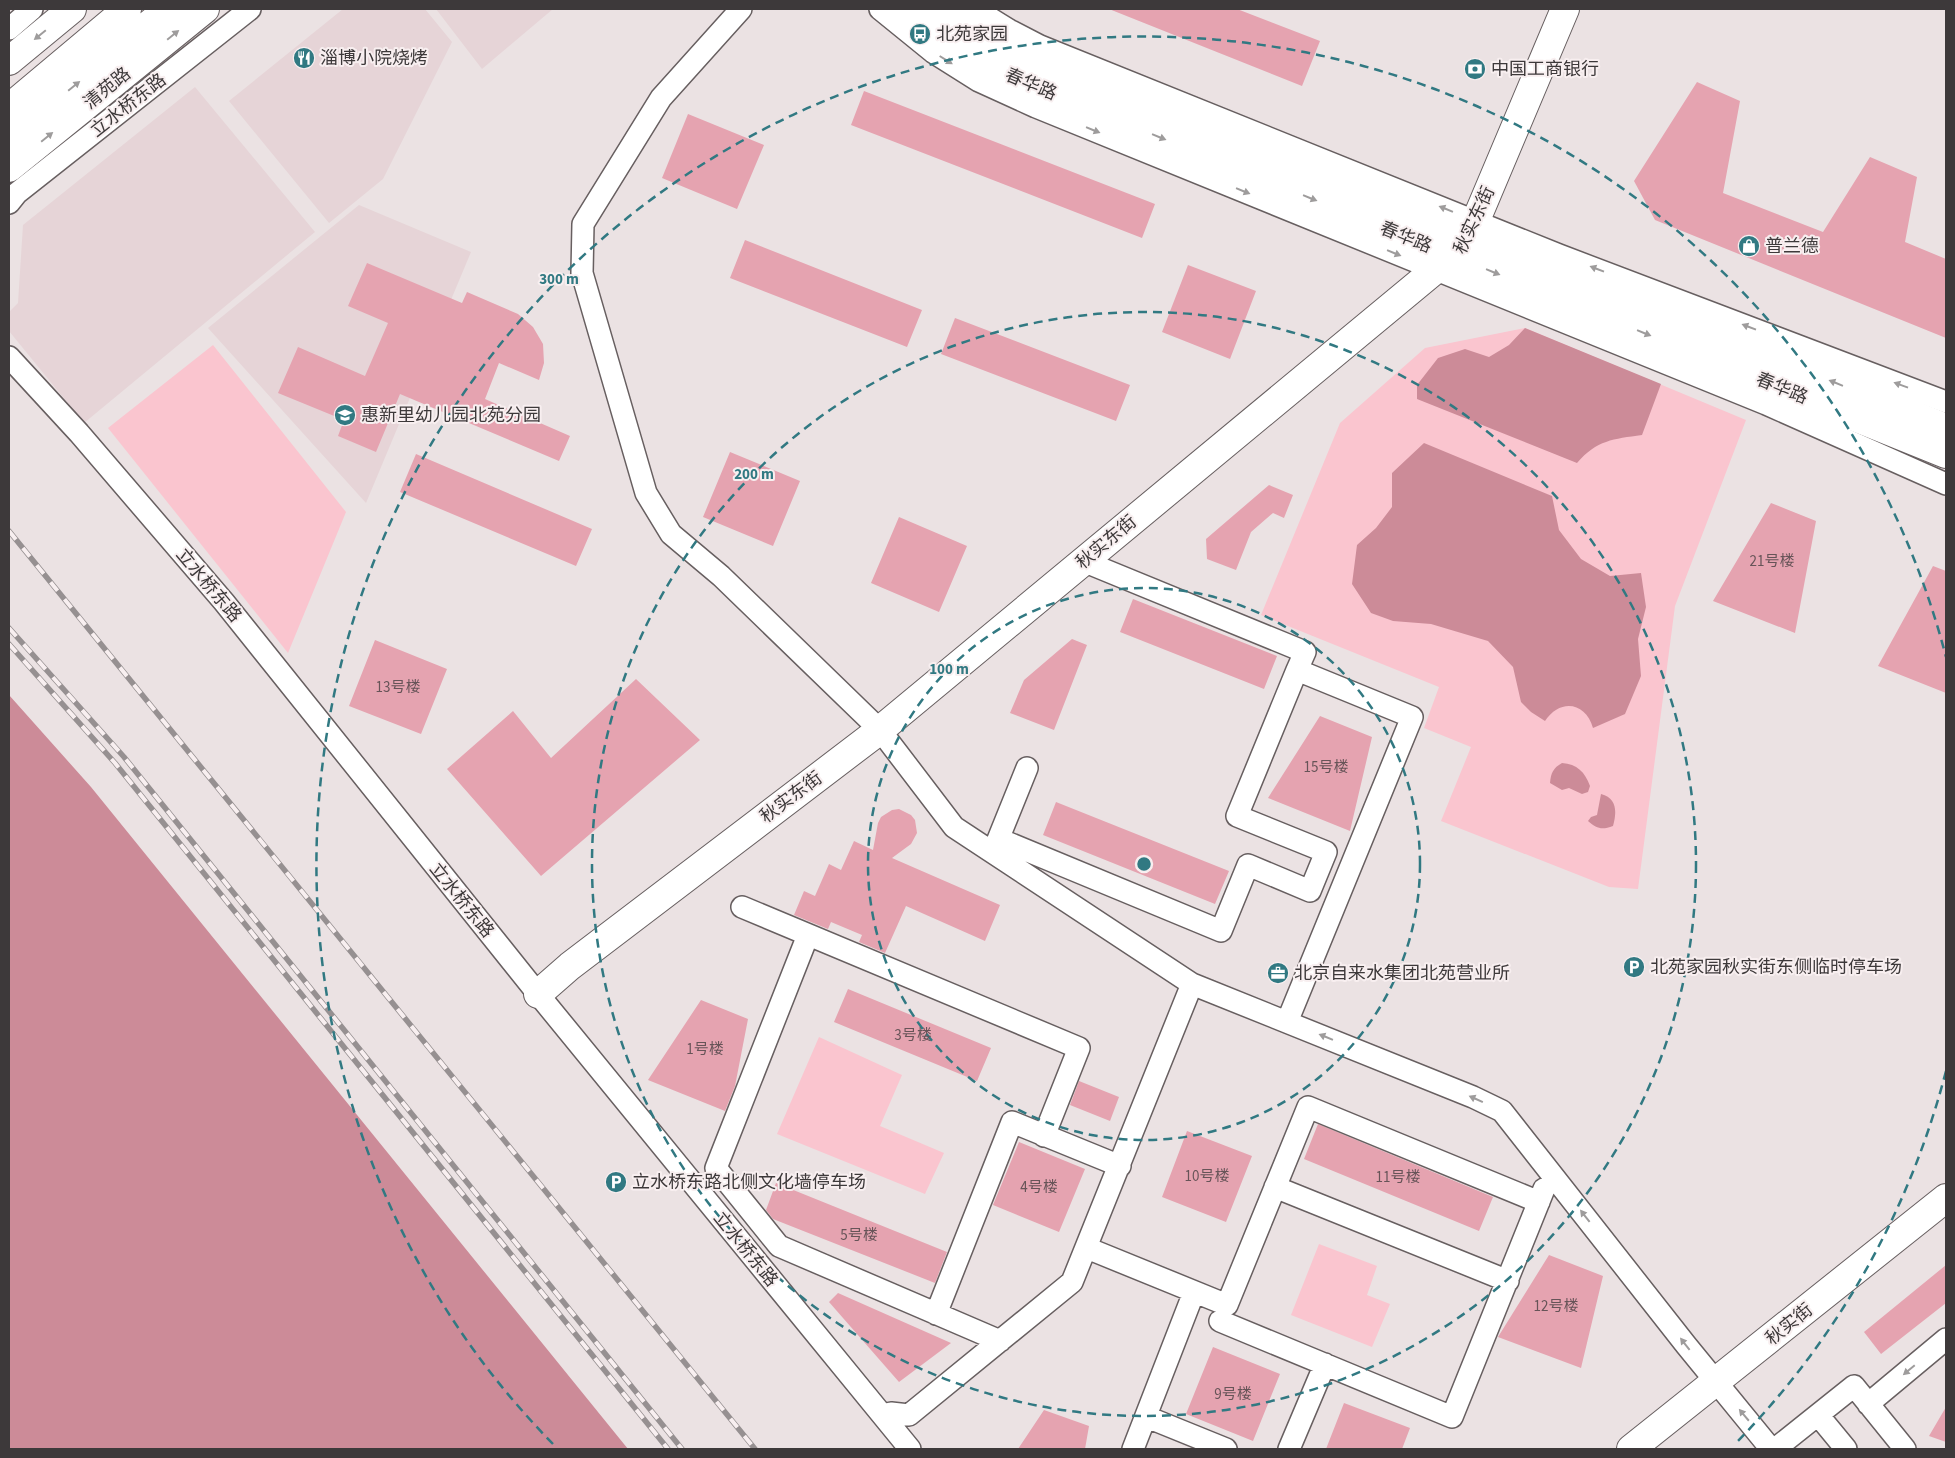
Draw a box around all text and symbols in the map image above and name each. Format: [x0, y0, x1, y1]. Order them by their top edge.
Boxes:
bus stop icon: 北苑家园 [908, 22, 932, 46]
place label: 北苑家园 [936, 22, 1008, 47]
one-way arrow [34, 29, 47, 40]
one-way arrow [166, 29, 179, 40]
restaurant icon: 淄博小院烧烤 [292, 46, 316, 70]
place label: 淄博小院烧烤 [320, 46, 428, 71]
one-way arrow [940, 56, 953, 65]
bank icon: 中国工商银行 [1463, 57, 1487, 81]
place label: 中国工商银行 [1491, 57, 1599, 82]
street label: 清苑路 [78, 62, 136, 115]
street label: 春华路 [1001, 62, 1061, 107]
street label: 立水桥东路 [85, 68, 171, 143]
one-way arrow [67, 80, 80, 91]
one-way arrow [1085, 127, 1100, 135]
one-way arrow [40, 132, 53, 143]
one-way arrow [1152, 133, 1167, 141]
street label: 秋实东街 [1448, 182, 1501, 258]
one-way arrow [1236, 188, 1250, 196]
one-way arrow [1303, 194, 1318, 202]
one-way arrow [1438, 205, 1453, 213]
street label: 春华路 [1376, 216, 1436, 259]
shop icon: 普兰德 [1737, 234, 1761, 258]
place label: 普兰德 [1765, 234, 1819, 259]
one-way arrow [1386, 250, 1401, 257]
one-way arrow [1589, 265, 1604, 273]
one-way arrow [1486, 268, 1501, 276]
text: 300 m [539, 269, 579, 290]
one-way arrow [1742, 323, 1756, 331]
one-way arrow [1637, 329, 1651, 337]
street label: 春华路 [1752, 367, 1812, 410]
one-way arrow [1828, 379, 1843, 387]
one-way arrow [1893, 381, 1908, 388]
school or university icon: 惠新里幼儿园北苑分园 [333, 403, 357, 427]
place label: 惠新里幼儿园北苑分园 [361, 403, 541, 428]
text: 200 m [734, 464, 774, 485]
street label: 秋实东街 [1071, 510, 1142, 575]
street label: 立水桥东路 [170, 543, 247, 628]
house number: 21号楼 [1750, 551, 1794, 572]
text: 100 m [929, 659, 969, 680]
house number: 13号楼 [376, 677, 420, 698]
house number: 15号楼 [1304, 757, 1348, 778]
street label: 秋实东街 [755, 766, 828, 829]
centre of rings [1135, 855, 1153, 873]
street label: 立水桥东路 [424, 857, 500, 943]
parking icon: 北苑家园秋实街东侧临时停车场 [1622, 955, 1646, 979]
place label: 北苑家园秋实街东侧临时停车场 [1650, 955, 1902, 980]
office icon: 北京自来水集团北苑营业所 [1266, 961, 1290, 985]
place label: 北京自来水集团北苑营业所 [1294, 961, 1510, 986]
house number: 3号楼 [894, 1025, 932, 1046]
one-way arrow [1318, 1033, 1333, 1041]
house number: 1号楼 [686, 1039, 724, 1060]
one-way arrow [1469, 1094, 1483, 1102]
house number: 10号楼 [1185, 1166, 1229, 1187]
house number: 11号楼 [1376, 1167, 1420, 1188]
parking icon: 立水桥东路北侧文化墙停车场 [604, 1170, 628, 1194]
place label: 立水桥东路北侧文化墙停车场 [632, 1170, 866, 1195]
house number: 4号楼 [1020, 1177, 1058, 1198]
street label: 立水桥东路 [708, 1206, 784, 1292]
one-way arrow [1580, 1209, 1590, 1223]
house number: 5号楼 [840, 1225, 878, 1246]
house number: 12号楼 [1534, 1296, 1578, 1317]
street label: 秋实街 [1760, 1298, 1818, 1351]
one-way arrow [1679, 1338, 1690, 1351]
one-way arrow [1902, 1365, 1915, 1376]
house number: 9号楼 [1214, 1384, 1252, 1405]
one-way arrow [1738, 1409, 1749, 1422]

